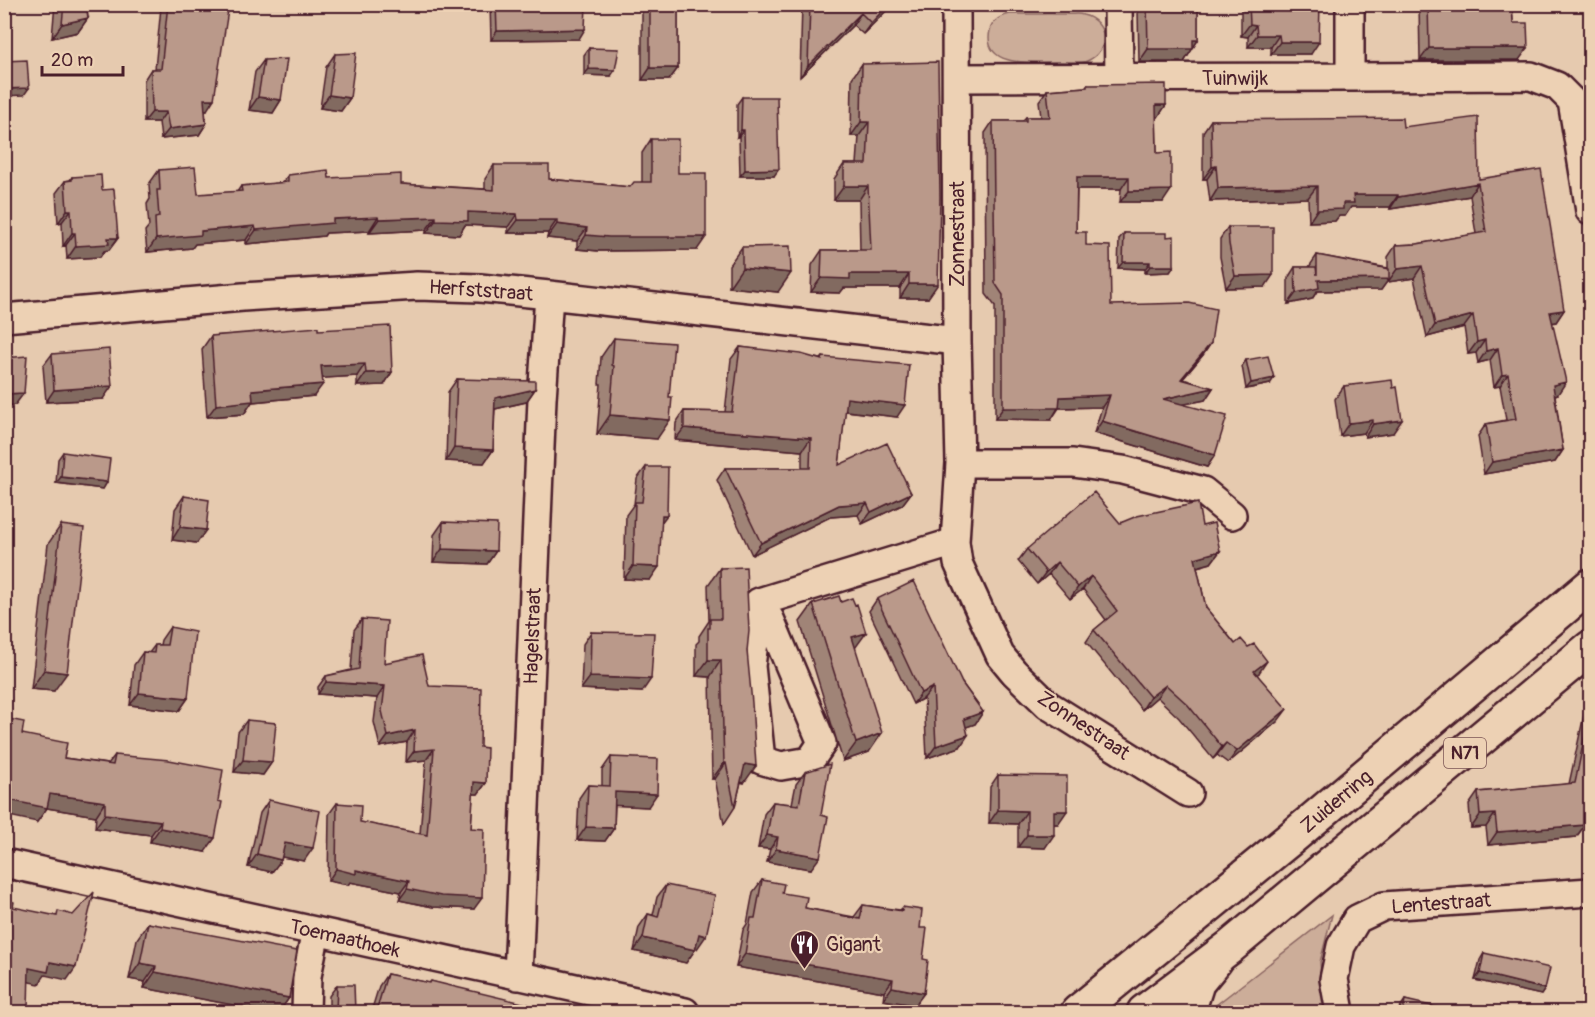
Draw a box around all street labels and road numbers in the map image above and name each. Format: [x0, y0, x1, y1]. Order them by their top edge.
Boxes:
street label: Tuinwijk [1202, 66, 1269, 91]
street label: Zonnestraat [945, 180, 970, 287]
street label: Herfststraat [428, 274, 535, 307]
street label: Hagelstraat [518, 586, 547, 685]
street label: Zonnestraat [1033, 685, 1135, 766]
road number: N71 [1444, 738, 1486, 768]
street label: Zuiderring [1295, 764, 1377, 839]
street label: Lentestraat [1390, 887, 1493, 919]
street label: Toemaathoek [287, 914, 403, 963]

